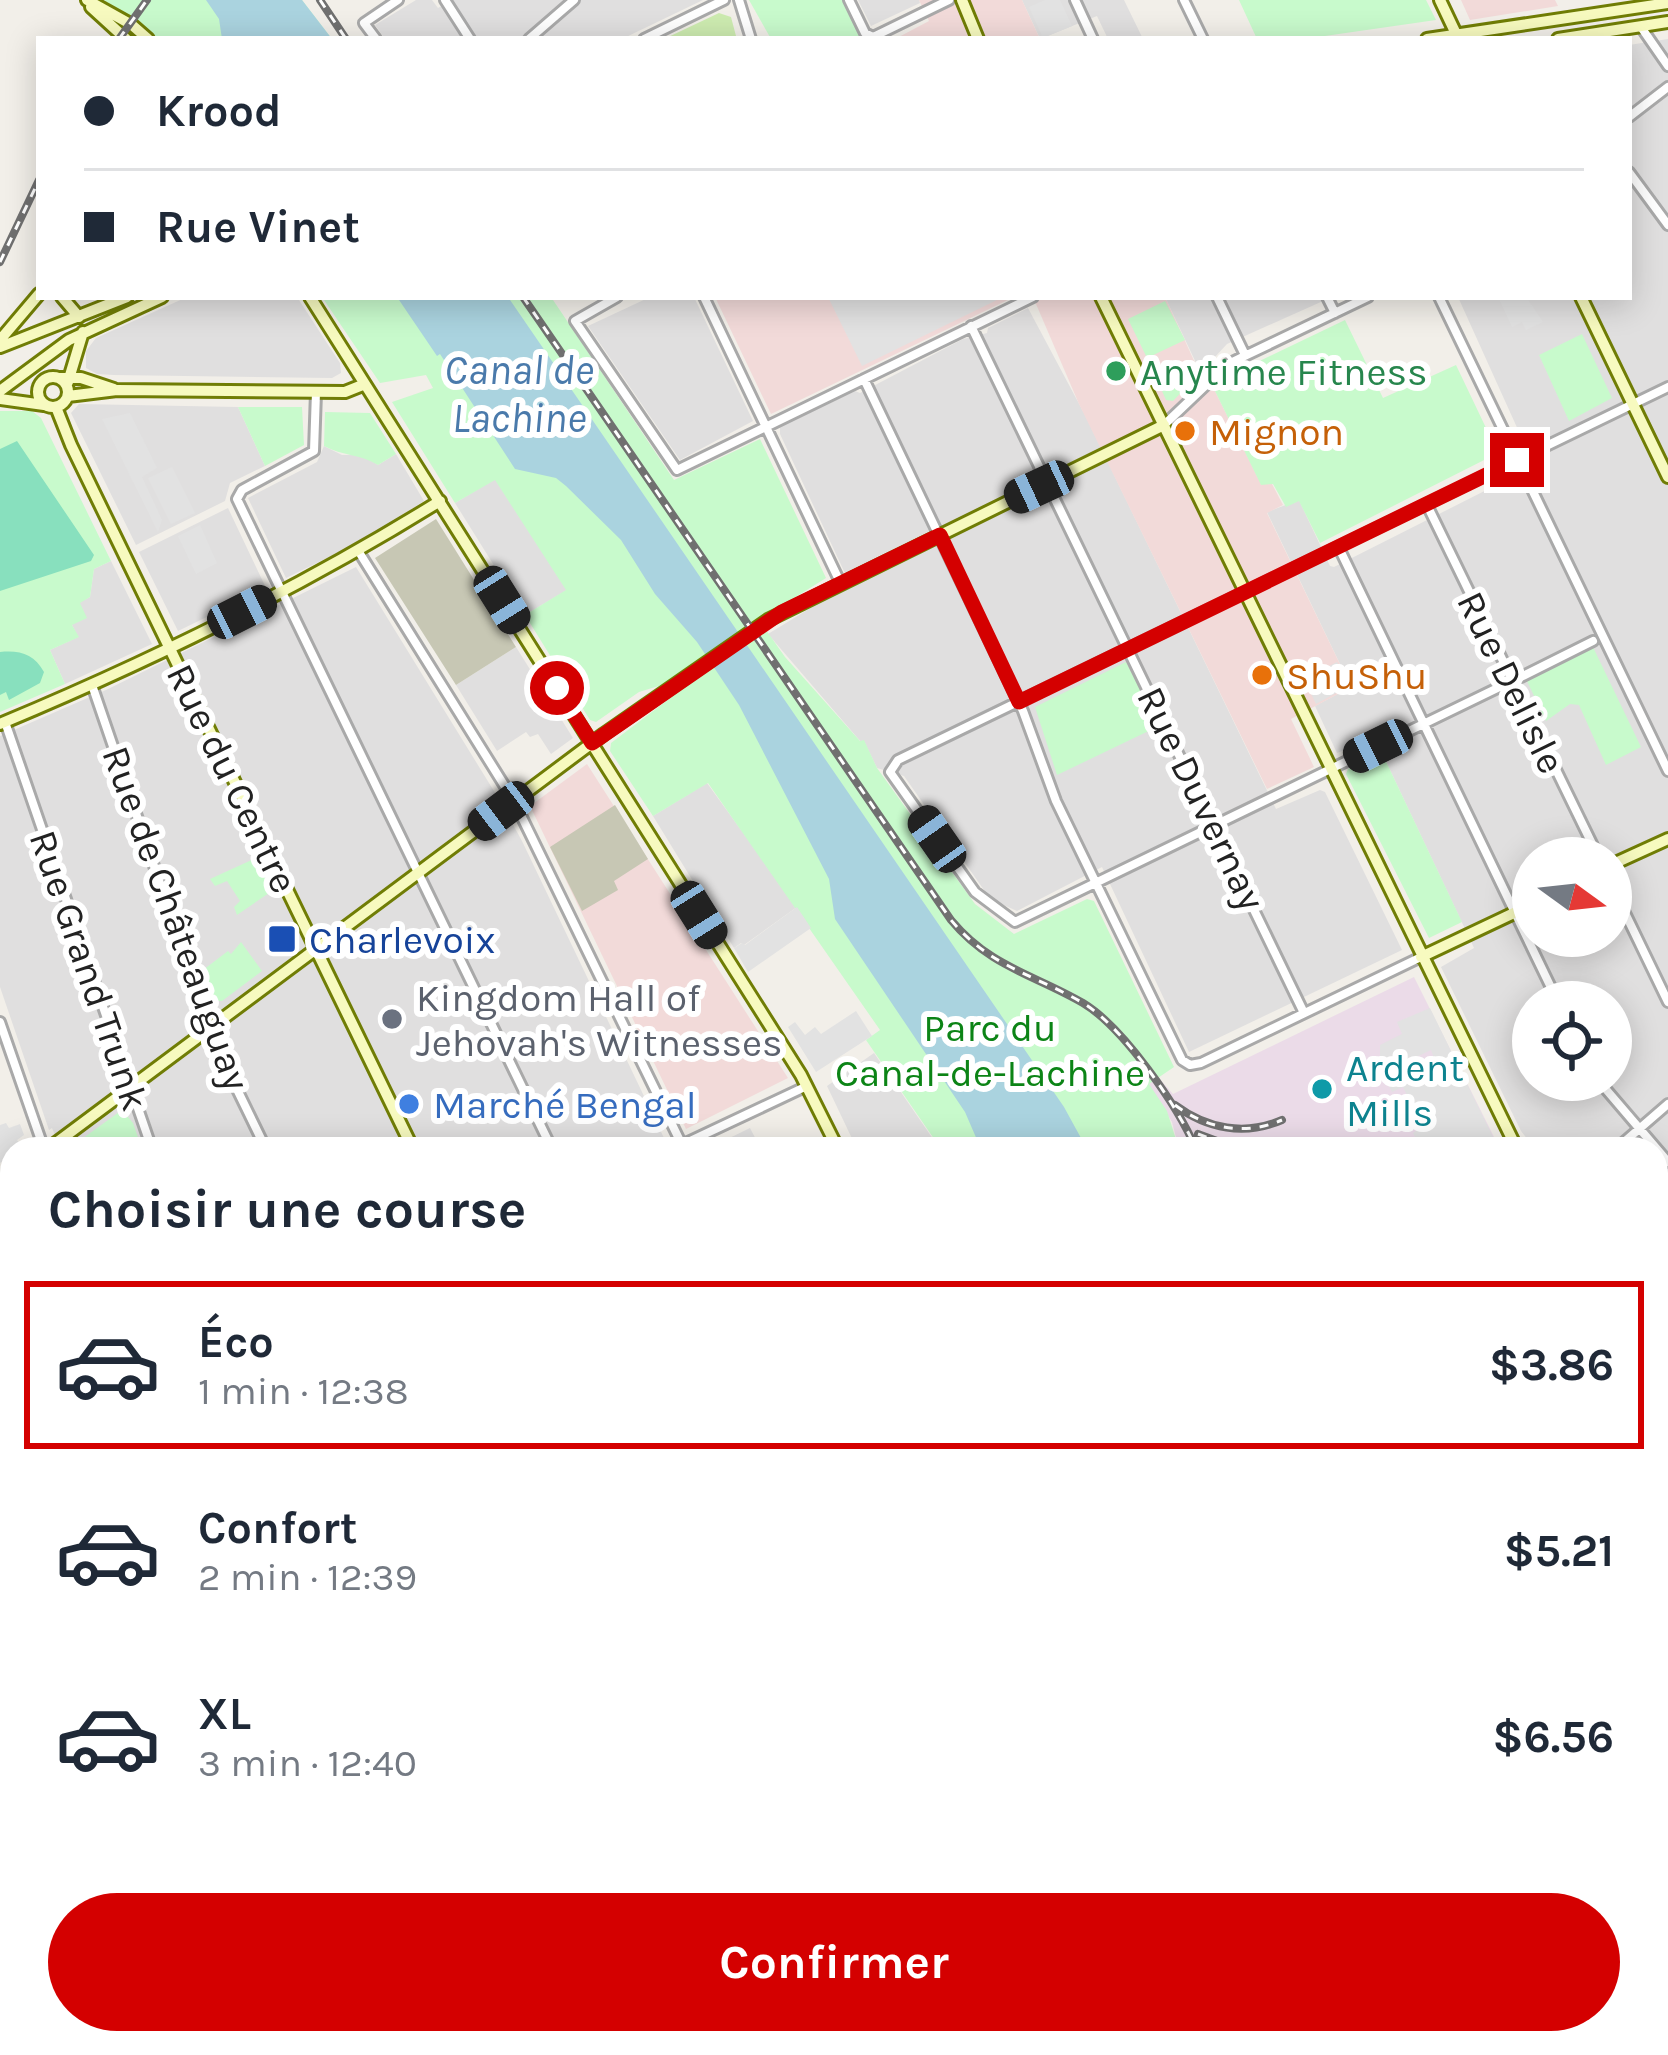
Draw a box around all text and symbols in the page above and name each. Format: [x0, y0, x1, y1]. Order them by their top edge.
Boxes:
text: Krood [156, 85, 282, 137]
text: Rue Vinet [156, 201, 360, 253]
water label: Canal de Lachine [444, 345, 594, 443]
place label: Anytime Fitness [1140, 349, 1427, 395]
marker: Anytime Fitness [1103, 358, 1129, 384]
place label: Mignon [1209, 409, 1344, 455]
marker: Mignon [1172, 418, 1198, 444]
route end [1490, 433, 1544, 487]
car [999, 455, 1079, 519]
car [468, 560, 536, 640]
car [202, 580, 282, 644]
street label: Rue Delisle [1447, 584, 1575, 781]
place label: ShuShu [1286, 653, 1427, 699]
street label: Rue du Centre [157, 656, 307, 900]
route start [530, 661, 584, 715]
marker: ShuShu [1249, 662, 1275, 688]
street label: Rue Duvernay [1127, 679, 1275, 918]
car [1338, 714, 1418, 778]
street label: Rue de Châteauguay [92, 740, 260, 1097]
car [461, 775, 541, 847]
car [902, 799, 972, 879]
street label: Rue Grand Trunk [20, 824, 159, 1116]
north arrow [1512, 837, 1632, 957]
map controls [1512, 837, 1632, 1101]
car [665, 875, 733, 955]
place label: Charlevoix [309, 917, 495, 963]
marker: Charlevoix [266, 923, 298, 955]
place label: Kingdom Hall of Jehovah's Witnesses [416, 975, 782, 1066]
button: locate [1512, 981, 1632, 1101]
park label: Parc du Canal-de-Lachine [835, 1005, 1145, 1096]
marker: Kingdom Hall of Jehovah's Witnesses [379, 1006, 405, 1032]
place label: Ardent Mills [1346, 1045, 1464, 1136]
marker: Ardent Mills [1309, 1076, 1335, 1102]
place label: Marché Bengal [433, 1082, 697, 1128]
marker: Marché Bengal [396, 1091, 422, 1117]
text: Choisir une course [48, 1177, 526, 1241]
icon: car [54, 1311, 162, 1419]
text: Éco [198, 1316, 274, 1368]
text: $3.86 [1489, 1339, 1614, 1391]
text: 1 min · 12:38 [198, 1368, 409, 1414]
icon: car [54, 1497, 162, 1605]
text: Confort [198, 1502, 357, 1554]
text: $5.21 [1504, 1525, 1614, 1577]
text: 2 min · 12:39 [198, 1554, 417, 1600]
icon: car [54, 1683, 162, 1791]
text: XL [198, 1688, 251, 1740]
text: $6.56 [1492, 1711, 1614, 1763]
text: 3 min · 12:40 [198, 1740, 417, 1786]
button: Confirmer [48, 1893, 1620, 2031]

